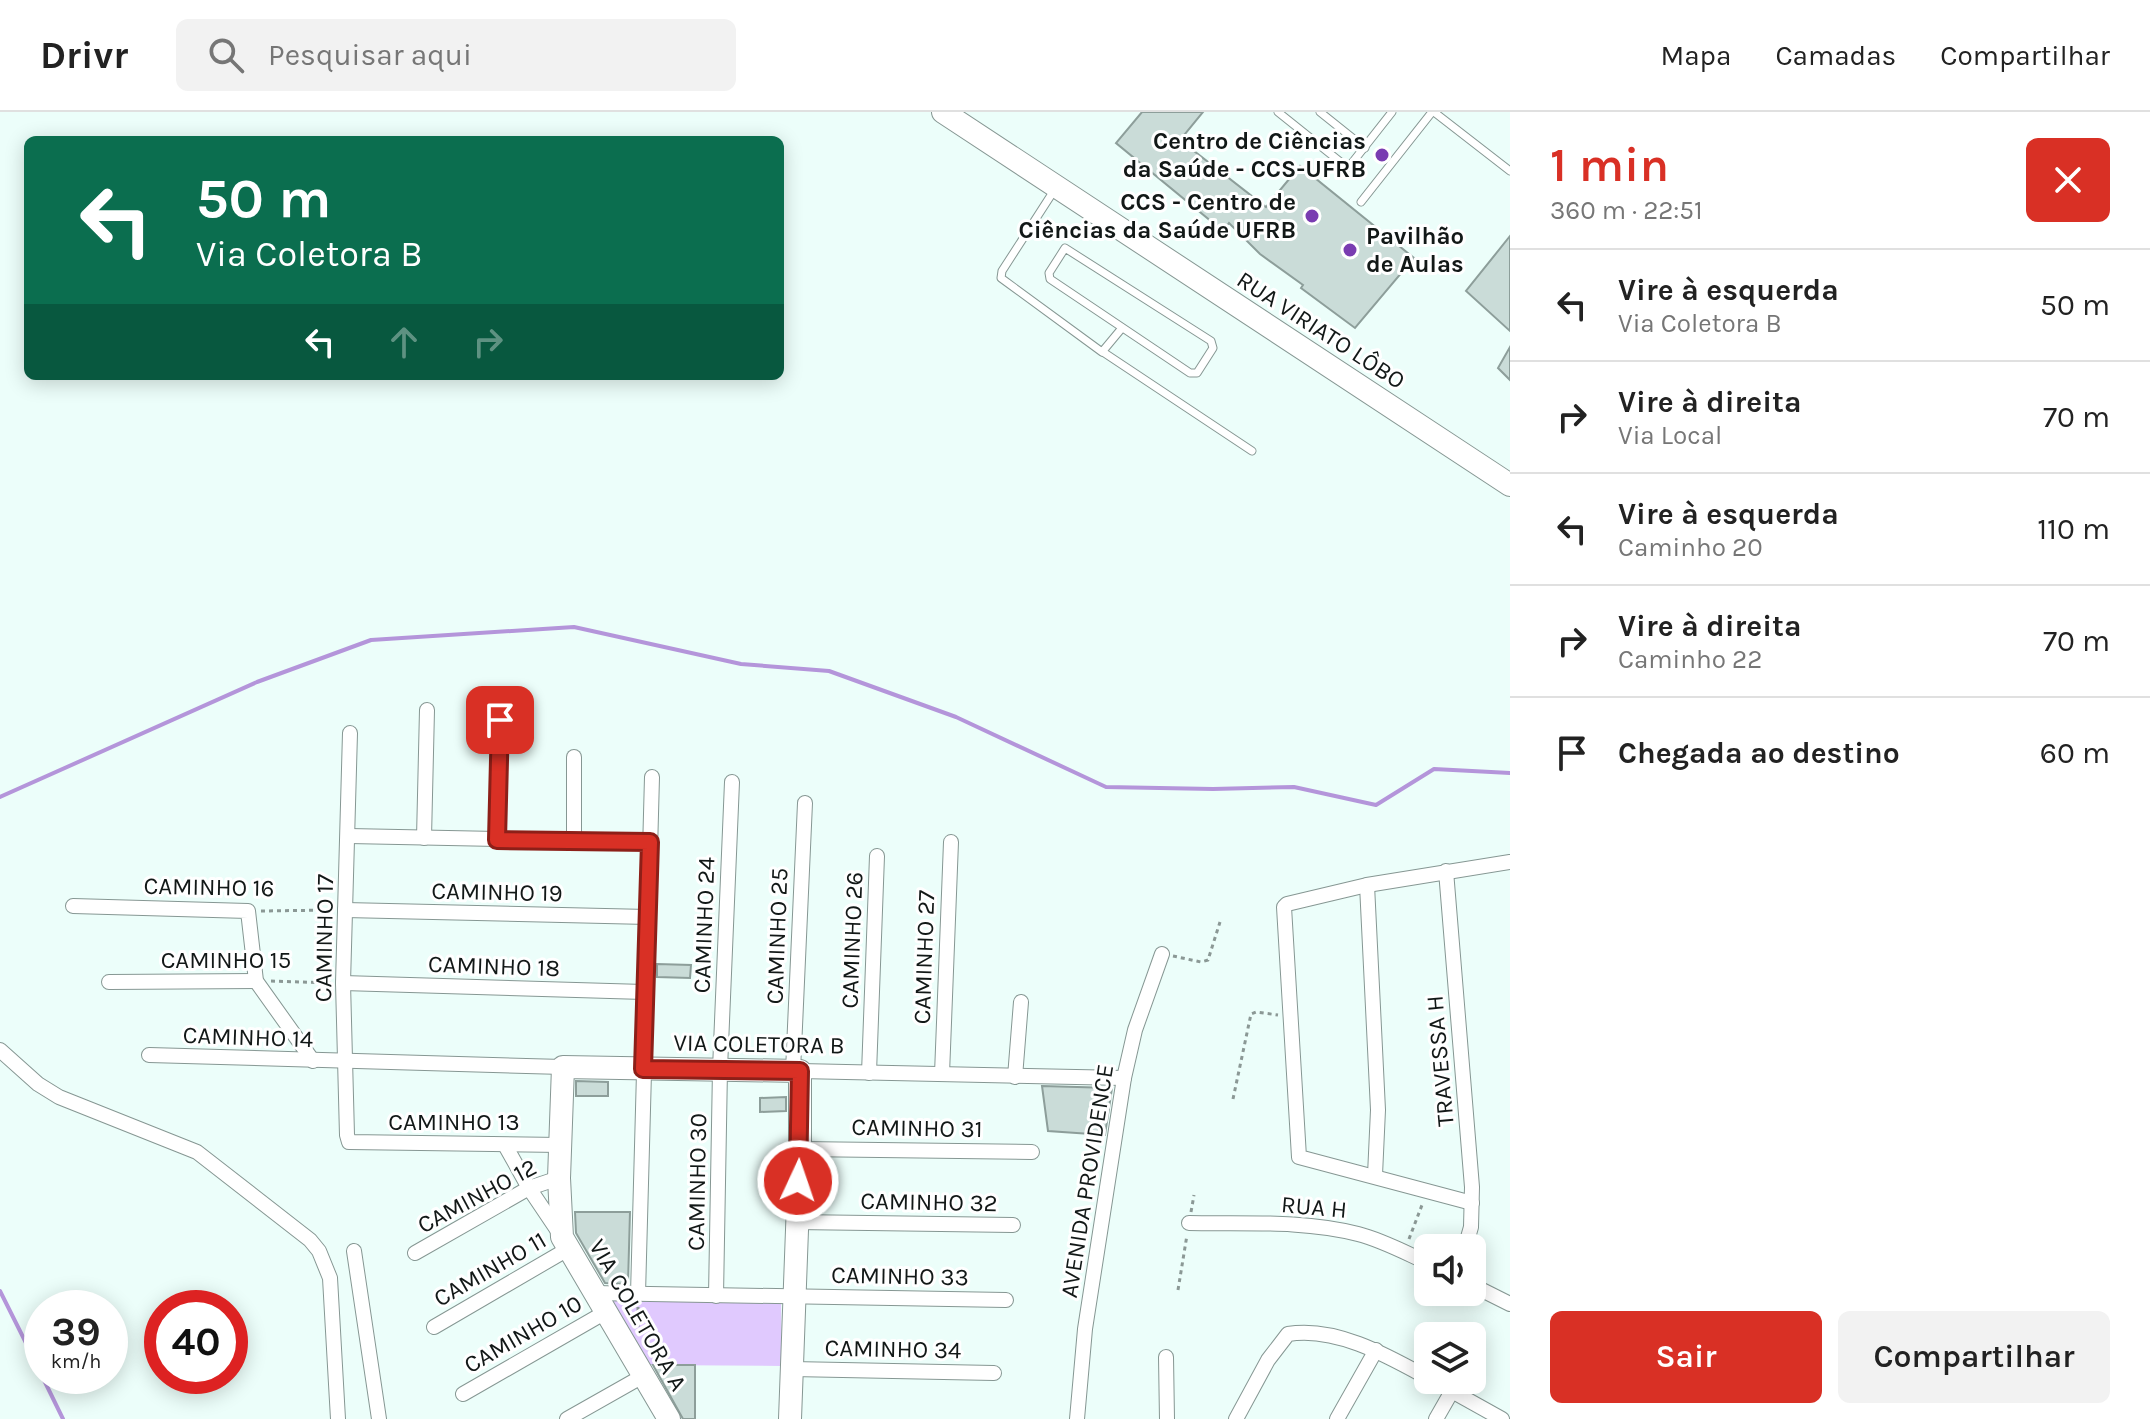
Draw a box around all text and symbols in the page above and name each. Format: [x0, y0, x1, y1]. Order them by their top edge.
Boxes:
search box [176, 19, 736, 91]
text: Drivr [40, 33, 128, 78]
icon: search [204, 33, 248, 77]
text: Pesquisar aqui [268, 37, 472, 73]
text: Mapa [1660, 39, 1731, 72]
text: Camadas [1775, 39, 1896, 72]
text: Compartilhar [1940, 39, 2110, 72]
place label: Centro de Ciências da Saúde - CCS-UFRB [1123, 127, 1366, 183]
text: 1 min [1550, 137, 1669, 193]
button: close [2026, 138, 2110, 222]
marker: Centro de Ciências da Saúde - CCS-UFRB [1373, 146, 1391, 164]
text: 50 m [196, 166, 331, 231]
icon: left [64, 168, 168, 272]
place label: CCS - Centro de Ciências da Saúde UFRB [1018, 188, 1296, 244]
text: 360 m · 22:51 [1550, 195, 1703, 226]
marker: CCS - Centro de Ciências da Saúde UFRB [1303, 207, 1321, 225]
place label: Pavilhão de Aulas [1366, 222, 1464, 278]
text: Via Coletora B [196, 233, 423, 275]
marker: Pavilhão de Aulas [1341, 241, 1359, 259]
street label: RUA VIRIATO LÔBO [1232, 264, 1411, 395]
text: Vire à esquerda [1618, 272, 1839, 308]
icon: left [1550, 283, 1594, 327]
text: 50 m [2040, 287, 2110, 323]
text: Via Coletora B [1618, 308, 1782, 339]
icon: left [298, 320, 342, 364]
icon: ahead [382, 320, 426, 364]
icon: right [466, 320, 510, 364]
text: Vire à direita [1618, 384, 1801, 420]
icon: right [1550, 395, 1594, 439]
text: 70 m [2043, 399, 2110, 435]
text: Via Local [1618, 420, 1722, 451]
text: Vire à esquerda [1618, 496, 1839, 532]
icon: left [1550, 507, 1594, 551]
text: 110 m [2037, 511, 2110, 547]
text: Caminho 20 [1618, 532, 1763, 563]
text: Vire à direita [1618, 608, 1801, 644]
icon: right [1550, 619, 1594, 663]
text: 70 m [2043, 623, 2110, 659]
text: Caminho 22 [1618, 644, 1762, 675]
pin [466, 686, 534, 754]
icon: arrive [478, 698, 522, 742]
icon: arrive [1550, 731, 1594, 775]
text: Chegada ao destino [1618, 735, 1900, 771]
text: 60 m [2040, 735, 2110, 771]
street label: CAMINHO 24 [688, 856, 720, 994]
street label: CAMINHO 25 [761, 867, 793, 1005]
street label: CAMINHO 26 [836, 871, 868, 1009]
street label: CAMINHO 16 [143, 872, 275, 902]
street label: CAMINHO 17 [309, 874, 339, 1002]
street label: CAMINHO 19 [431, 877, 563, 907]
street label: CAMINHO 27 [908, 889, 940, 1025]
street label: CAMINHO 15 [161, 946, 291, 974]
street label: CAMINHO 18 [428, 950, 560, 982]
street label: TRAVESSA H [1420, 994, 1460, 1128]
street label: CAMINHO 14 [182, 1021, 314, 1053]
street label: VIA COLETORA B [673, 1029, 845, 1059]
street label: AVENIDA PROVIDENCE [1055, 1062, 1119, 1300]
street label: CAMINHO 13 [388, 1108, 520, 1136]
street label: CAMINHO 30 [682, 1113, 712, 1251]
street label: CAMINHO 31 [851, 1113, 983, 1143]
position arrow [756, 1139, 840, 1223]
street label: CAMINHO 12 [413, 1153, 541, 1239]
street label: CAMINHO 32 [860, 1187, 998, 1217]
street label: RUA H [1280, 1190, 1348, 1224]
street label: CAMINHO 11 [429, 1226, 551, 1312]
street label: VIA COLETORA A [583, 1234, 693, 1396]
map controls [1414, 1234, 1486, 1394]
button: sound [1414, 1234, 1486, 1306]
street label: CAMINHO 33 [831, 1261, 969, 1291]
street label: CAMINHO 10 [459, 1289, 587, 1379]
speed limit sign: 40 [144, 1290, 248, 1394]
text: 39 [51, 1308, 101, 1355]
button: Sair [1550, 1311, 1822, 1403]
button: Compartilhar [1838, 1311, 2110, 1403]
button: layers [1414, 1322, 1486, 1394]
street label: CAMINHO 34 [824, 1334, 962, 1364]
text: km/h [51, 1350, 101, 1373]

